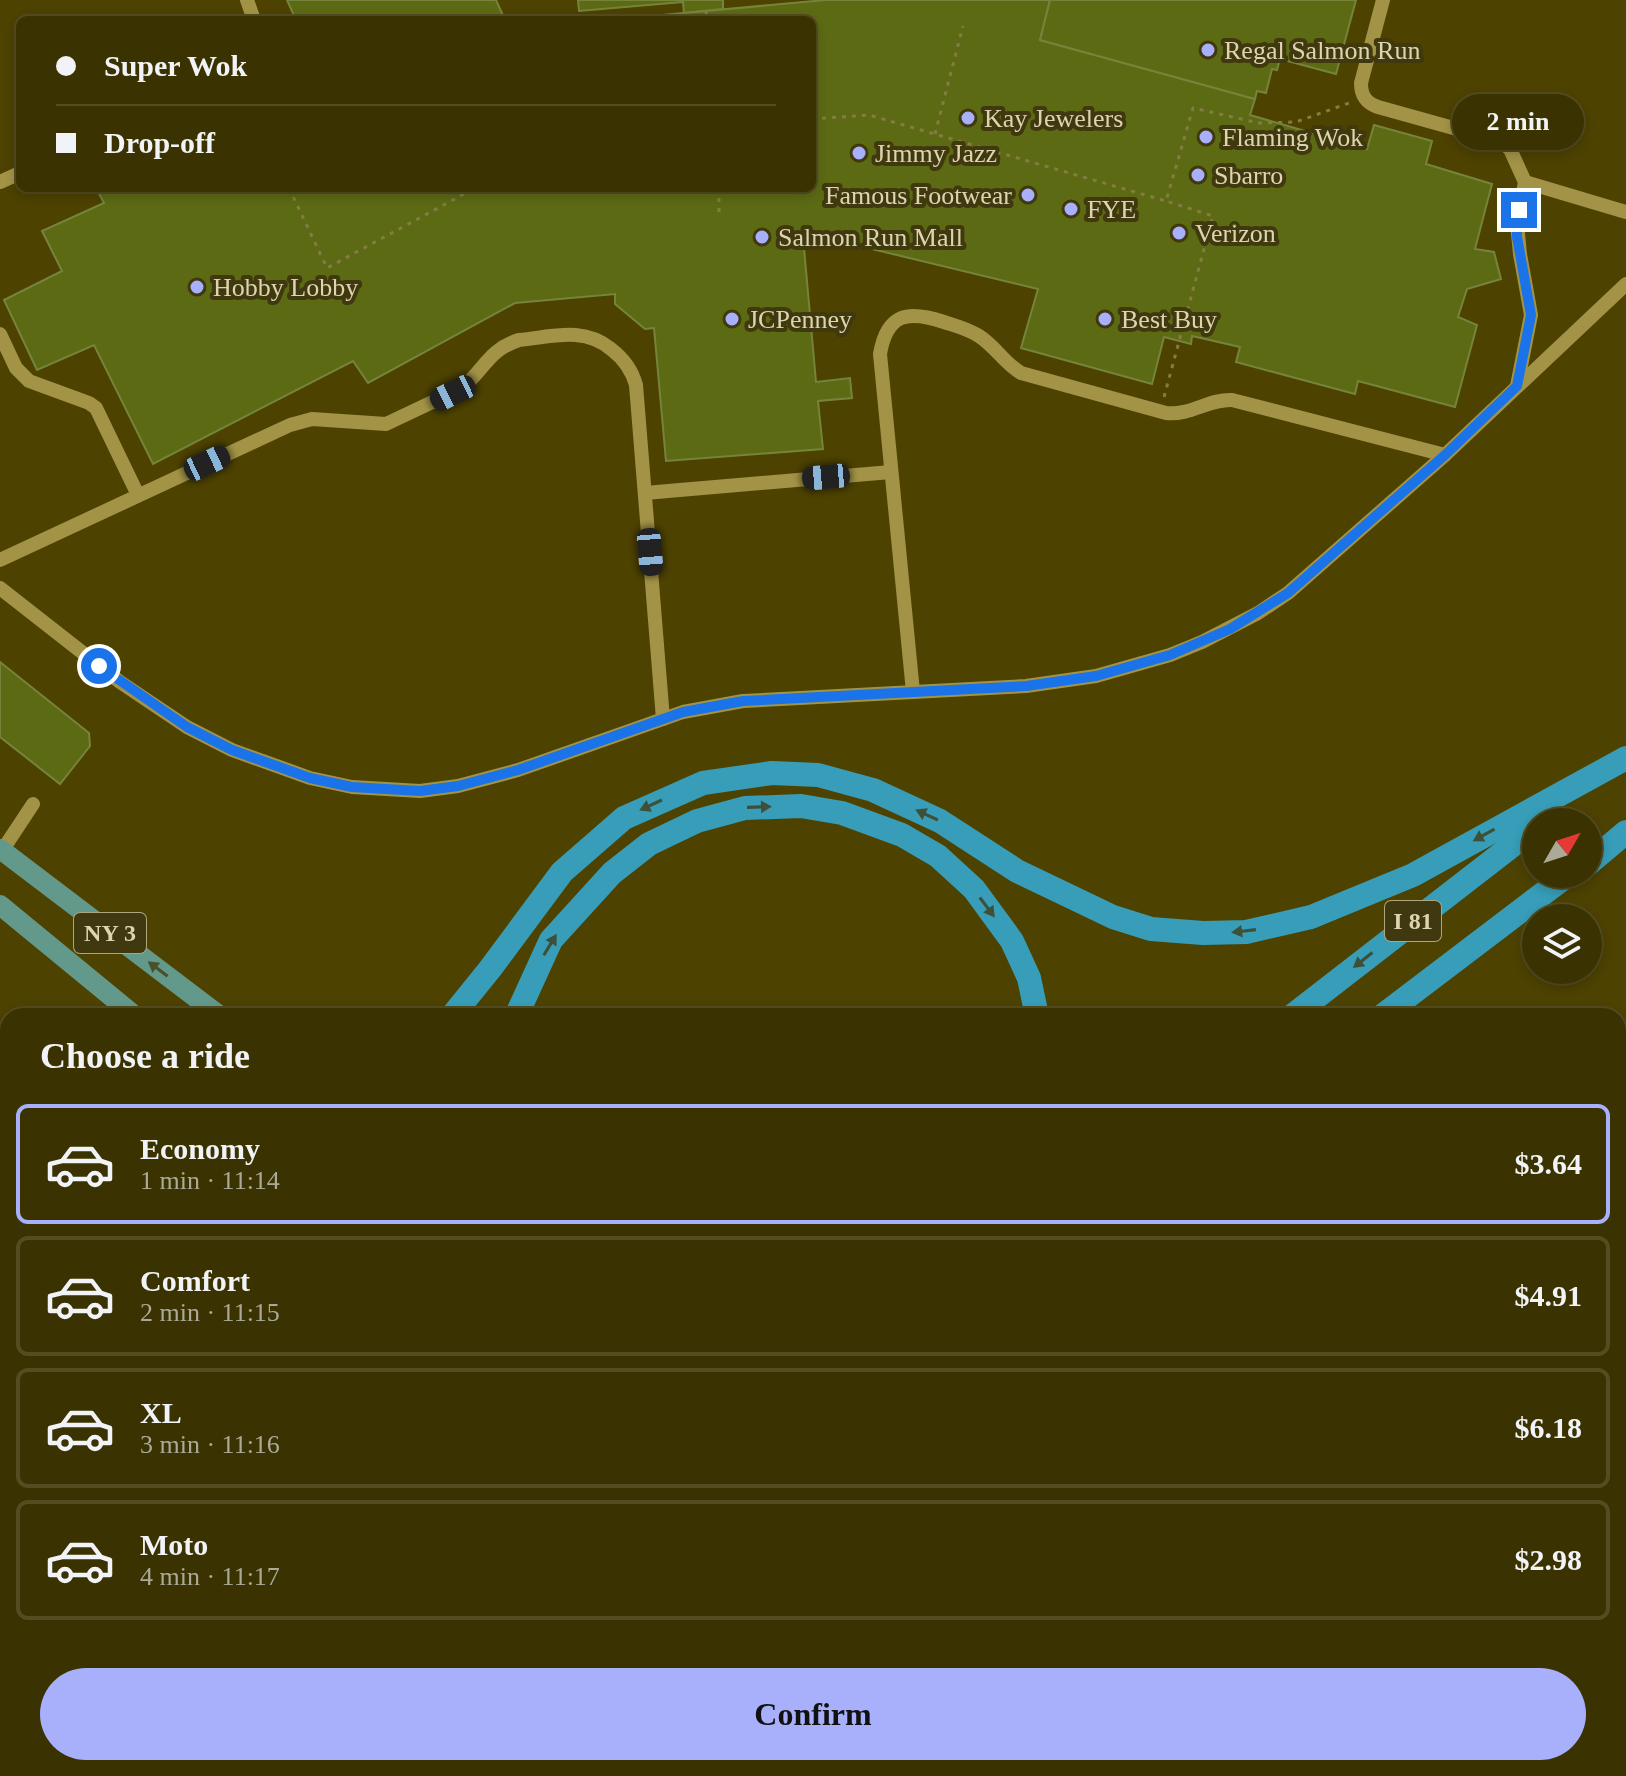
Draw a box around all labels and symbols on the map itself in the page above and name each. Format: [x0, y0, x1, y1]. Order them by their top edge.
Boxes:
place label: Regal Salmon Run [1224, 36, 1420, 65]
marker: Regal Salmon Run [1199, 41, 1217, 59]
callout: 2 min [1453, 94, 1585, 150]
place label: Kay Jewelers [984, 104, 1123, 133]
marker: Kay Jewelers [959, 109, 977, 127]
place label: Flaming Wok [1222, 123, 1363, 152]
marker: Flaming Wok [1197, 128, 1215, 146]
place label: Jimmy Jazz [875, 139, 997, 168]
marker: Jimmy Jazz [850, 144, 868, 162]
place label: Sbarro [1214, 161, 1283, 190]
marker: Sbarro [1189, 166, 1207, 184]
place label: Famous Footwear [825, 181, 1012, 210]
marker: Famous Footwear [1019, 186, 1037, 204]
route end [1501, 192, 1537, 228]
place label: FYE [1087, 195, 1136, 224]
marker: FYE [1062, 200, 1080, 218]
place label: Verizon [1195, 219, 1276, 248]
place label: Salmon Run Mall [778, 223, 963, 252]
marker: Verizon [1170, 224, 1188, 242]
marker: Salmon Run Mall [753, 228, 771, 246]
place label: Hobby Lobby [213, 273, 358, 302]
marker: Hobby Lobby [188, 278, 206, 296]
place label: JCPenney [748, 305, 852, 334]
place label: Best Buy [1121, 305, 1217, 334]
marker: JCPenney [723, 310, 741, 328]
marker: Best Buy [1096, 310, 1114, 328]
car [426, 372, 480, 414]
car [180, 442, 234, 484]
car [801, 463, 851, 491]
car [636, 527, 664, 577]
route start [81, 648, 117, 684]
one-way arrow [640, 798, 663, 812]
one-way arrow [747, 801, 772, 814]
one-way arrow [915, 808, 939, 822]
north arrow [1522, 808, 1602, 888]
one-way arrow [1473, 828, 1495, 842]
one-way arrow [979, 897, 995, 917]
road number: I 81 [1385, 901, 1441, 941]
road number: NY 3 [74, 913, 146, 953]
one-way arrow [1231, 925, 1256, 938]
one-way arrow [543, 934, 557, 956]
one-way arrow [1353, 951, 1373, 967]
one-way arrow [148, 961, 168, 977]

